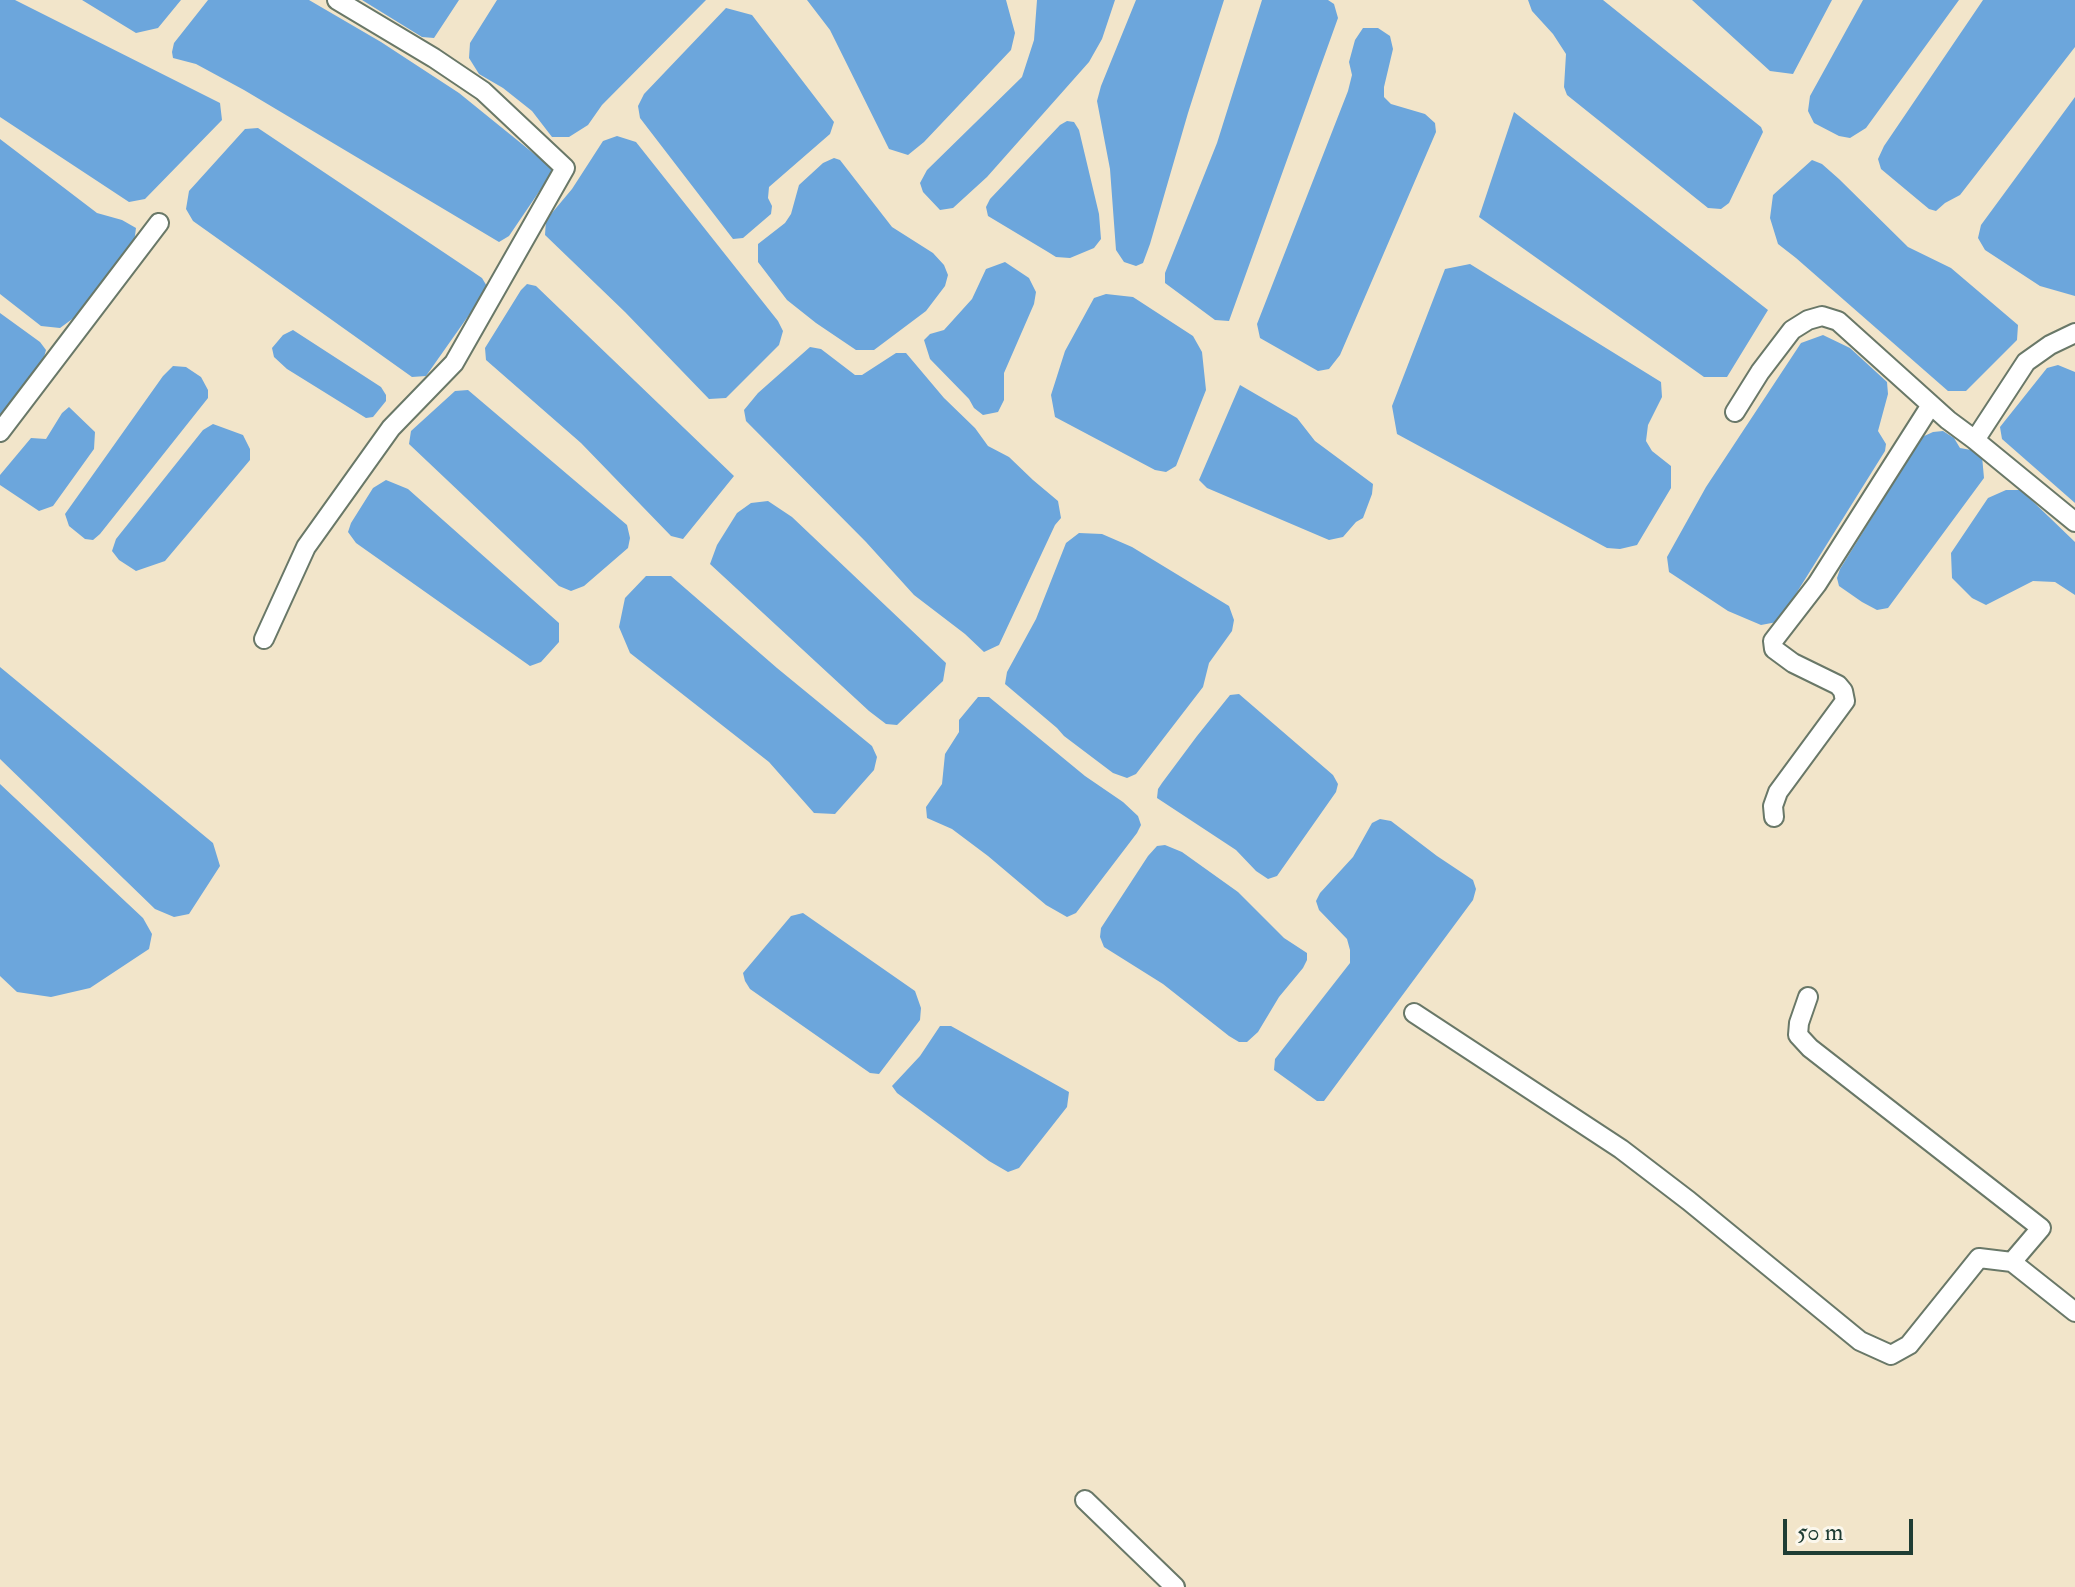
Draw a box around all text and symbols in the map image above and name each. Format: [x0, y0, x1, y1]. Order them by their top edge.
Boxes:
scale bar [1787, 1503, 1917, 1553]
text: 50 m [1797, 1517, 1843, 1548]

